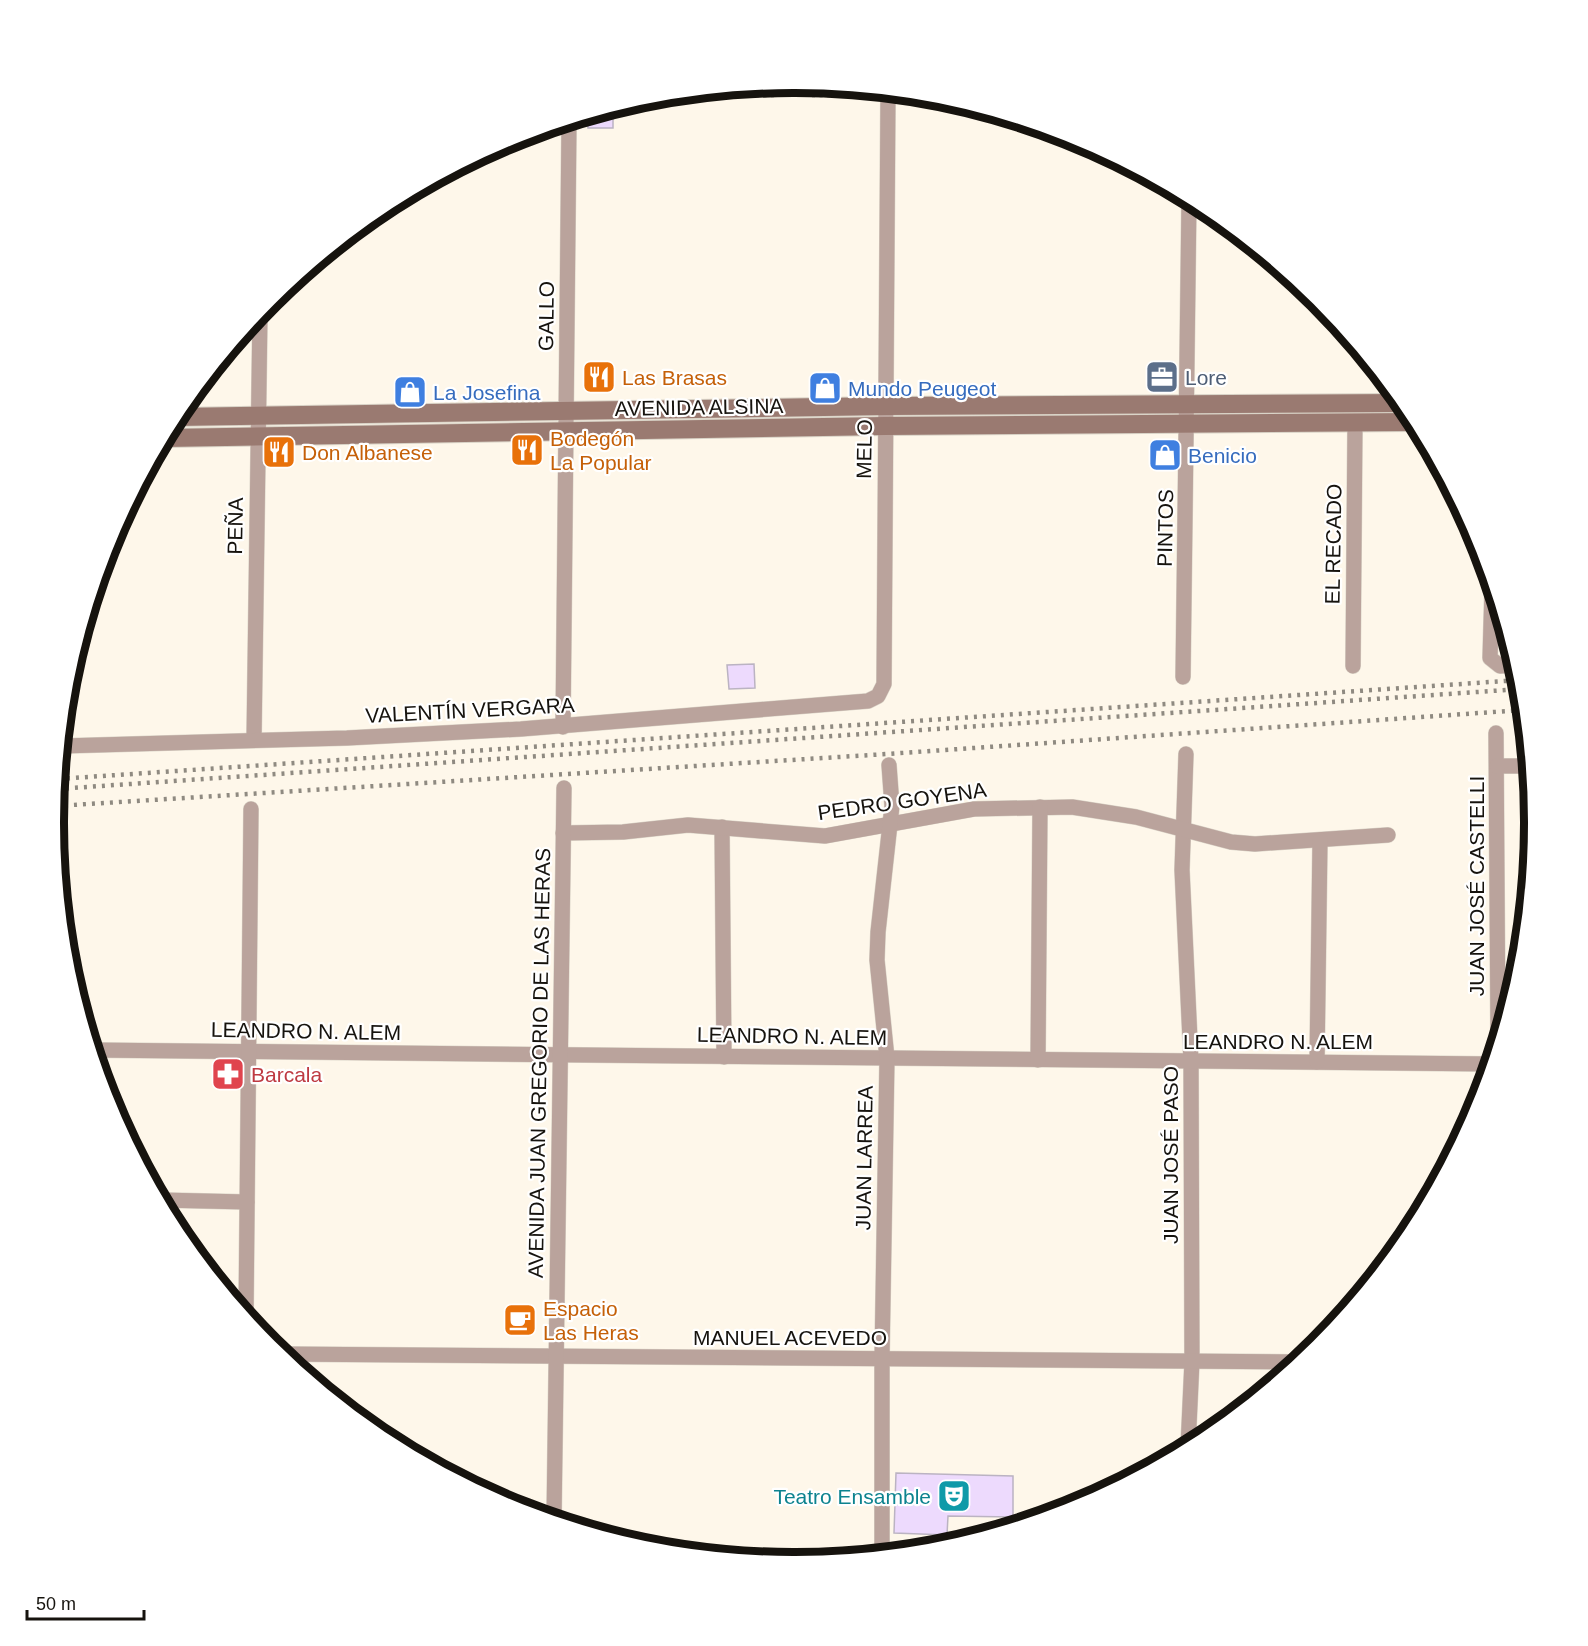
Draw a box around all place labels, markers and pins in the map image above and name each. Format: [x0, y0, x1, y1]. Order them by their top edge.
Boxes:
restaurant icon: Las Brasas [581, 359, 617, 395]
office icon: Lore [1144, 359, 1180, 395]
place label: Las Brasas [622, 366, 727, 389]
place label: Lore [1185, 366, 1227, 389]
shop icon: Mundo Peugeot [807, 370, 843, 406]
shop icon: La Josefina [392, 374, 428, 410]
place label: Mundo Peugeot [848, 377, 996, 400]
place label: La Josefina [433, 381, 541, 404]
place label: Bodegón La Popular [550, 427, 652, 474]
restaurant icon: Bodegón La Popular [509, 432, 545, 468]
restaurant icon: Don Albanese [261, 434, 297, 470]
shop icon: Benicio [1147, 437, 1183, 473]
place label: Don Albanese [302, 441, 433, 464]
place label: Benicio [1188, 444, 1257, 467]
pharmacy icon: Barcala [210, 1056, 246, 1092]
place label: Barcala [251, 1063, 323, 1086]
place label: Espacio Las Heras [543, 1297, 639, 1344]
cafe icon: Espacio Las Heras [502, 1302, 538, 1338]
theatre icon: Teatro Ensamble [936, 1478, 972, 1514]
place label: Teatro Ensamble [773, 1485, 931, 1508]

